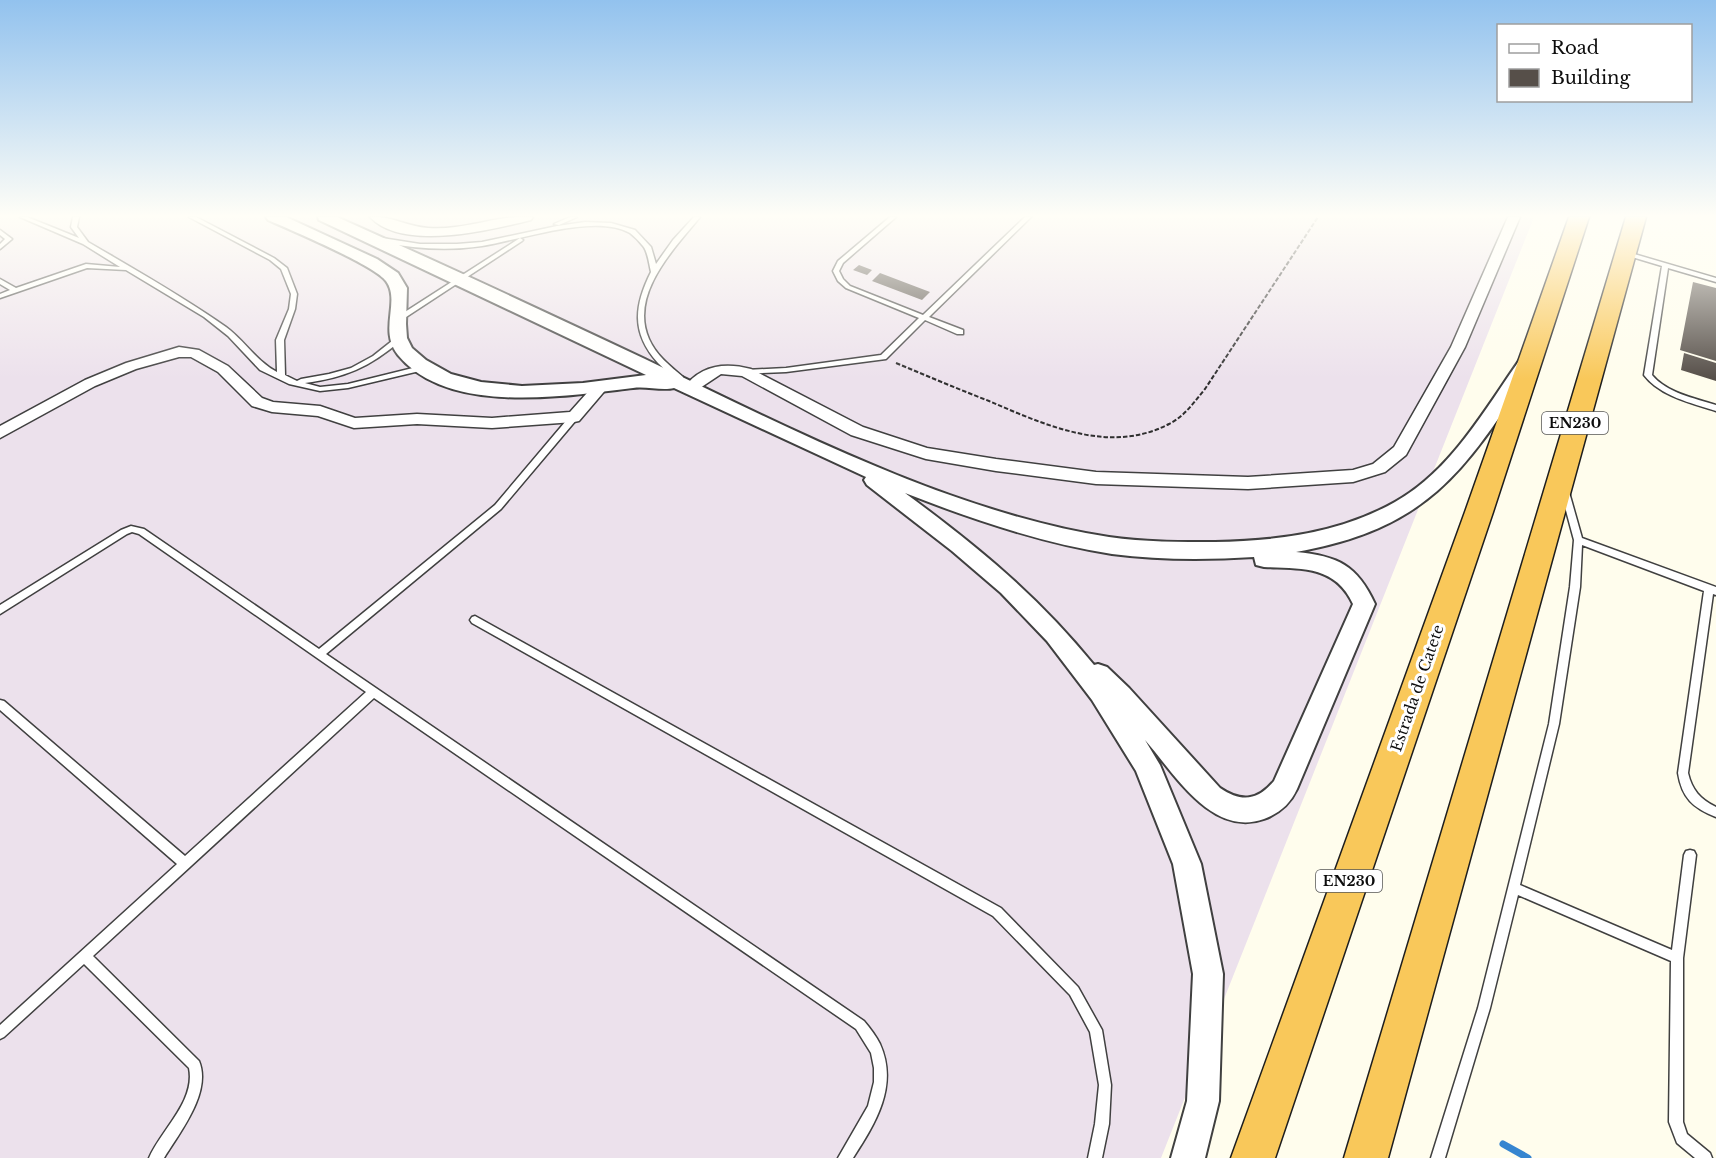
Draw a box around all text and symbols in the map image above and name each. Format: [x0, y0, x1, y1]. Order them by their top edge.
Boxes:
legend [1497, 24, 1692, 102]
text: Road [1551, 37, 1599, 59]
text: Building [1551, 67, 1630, 89]
road number: EN230 [1542, 412, 1608, 434]
street label: Estrada de Catete [1386, 622, 1448, 754]
road number: EN230 [1316, 870, 1382, 892]

